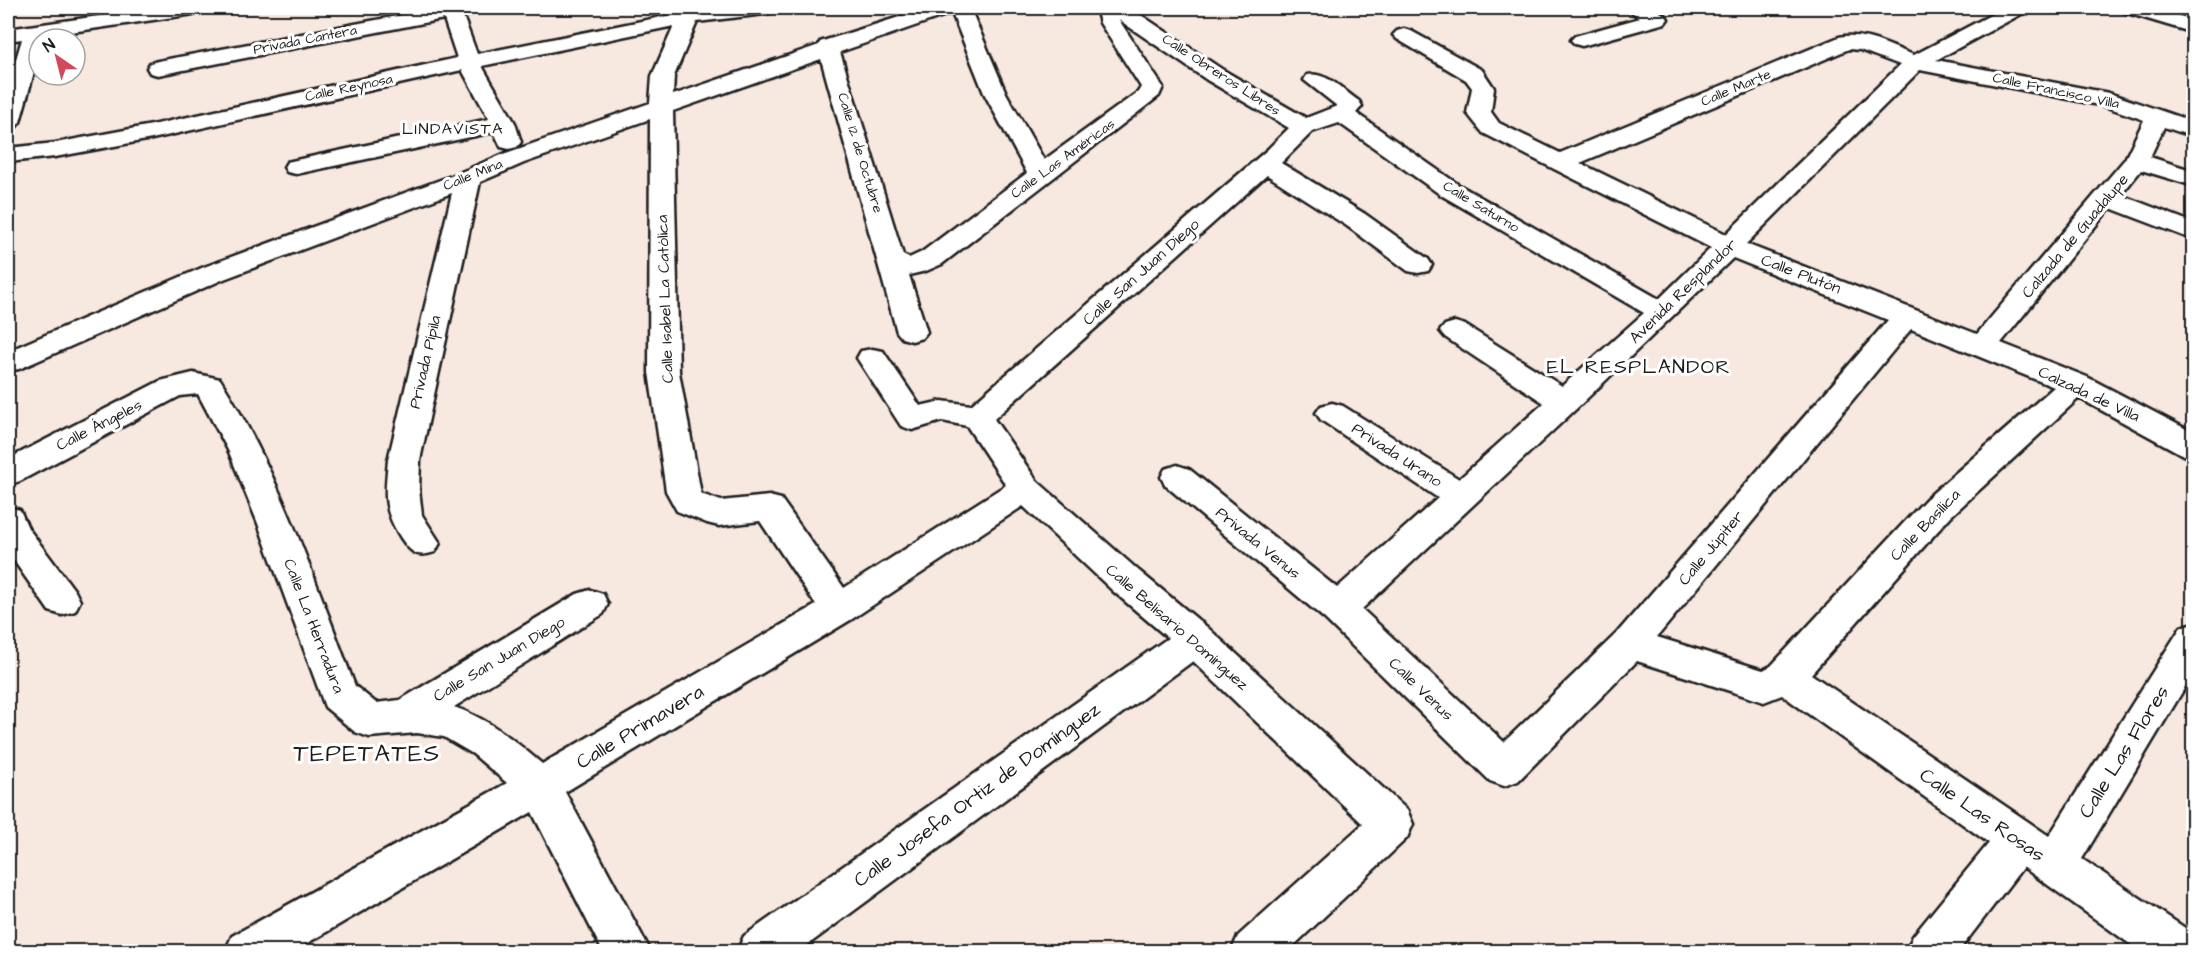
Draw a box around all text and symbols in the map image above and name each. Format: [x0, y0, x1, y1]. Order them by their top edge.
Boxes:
street label: Privada Cantera [251, 20, 359, 60]
north arrow [27, 27, 87, 87]
street label: Calle Obreros Libres [1158, 29, 1284, 121]
text: N [39, 34, 59, 57]
street label: Calle Marte [1698, 64, 1774, 112]
street label: Calle Francisco Villa [1991, 68, 2121, 114]
street label: Calle Reynosa [303, 69, 395, 107]
street label: Calle 12 de Octubre [832, 91, 888, 216]
street label: Calle Las Américas [1007, 114, 1119, 204]
district label: LINDAVISTA [402, 118, 504, 140]
street label: Calle Mina [440, 154, 506, 196]
street label: Calzada de Guadalupe [2016, 169, 2134, 303]
street label: Calle Saturno [1439, 176, 1523, 238]
street label: Calle Isabel La Católica [651, 214, 679, 384]
street label: Calle San Juan Diego [1078, 214, 1205, 331]
street label: Avenida Resplandor [1624, 234, 1742, 348]
street label: Calle Plutón [1758, 249, 1844, 299]
street label: Privada Pípila [404, 313, 446, 411]
district label: EL RESPLANDOR [1547, 353, 1731, 381]
street label: Calzada de Villa [2035, 361, 2143, 427]
street label: Calle Ángeles [52, 394, 146, 457]
street label: Privada Urano [1348, 418, 1446, 492]
street label: Calle Basílica [1885, 484, 1965, 566]
street label: Privada Venus [1211, 502, 1305, 584]
street label: Calle Júpiter [1673, 506, 1749, 590]
street label: Calle La Herradura [278, 555, 350, 697]
street label: Calle Belisario Domínguez [1100, 559, 1253, 696]
street label: Calle San Juan Diego [429, 611, 570, 708]
street label: Calle Venus [1384, 652, 1458, 726]
street label: Calle Primavera [571, 678, 709, 776]
street label: Calle Las Flores [2072, 680, 2176, 824]
street label: Calle Josefa Ortiz de Domínguez [848, 696, 1107, 895]
district label: TEPETATES [293, 737, 441, 771]
street label: Calle Las Rosas [1914, 761, 2050, 869]

